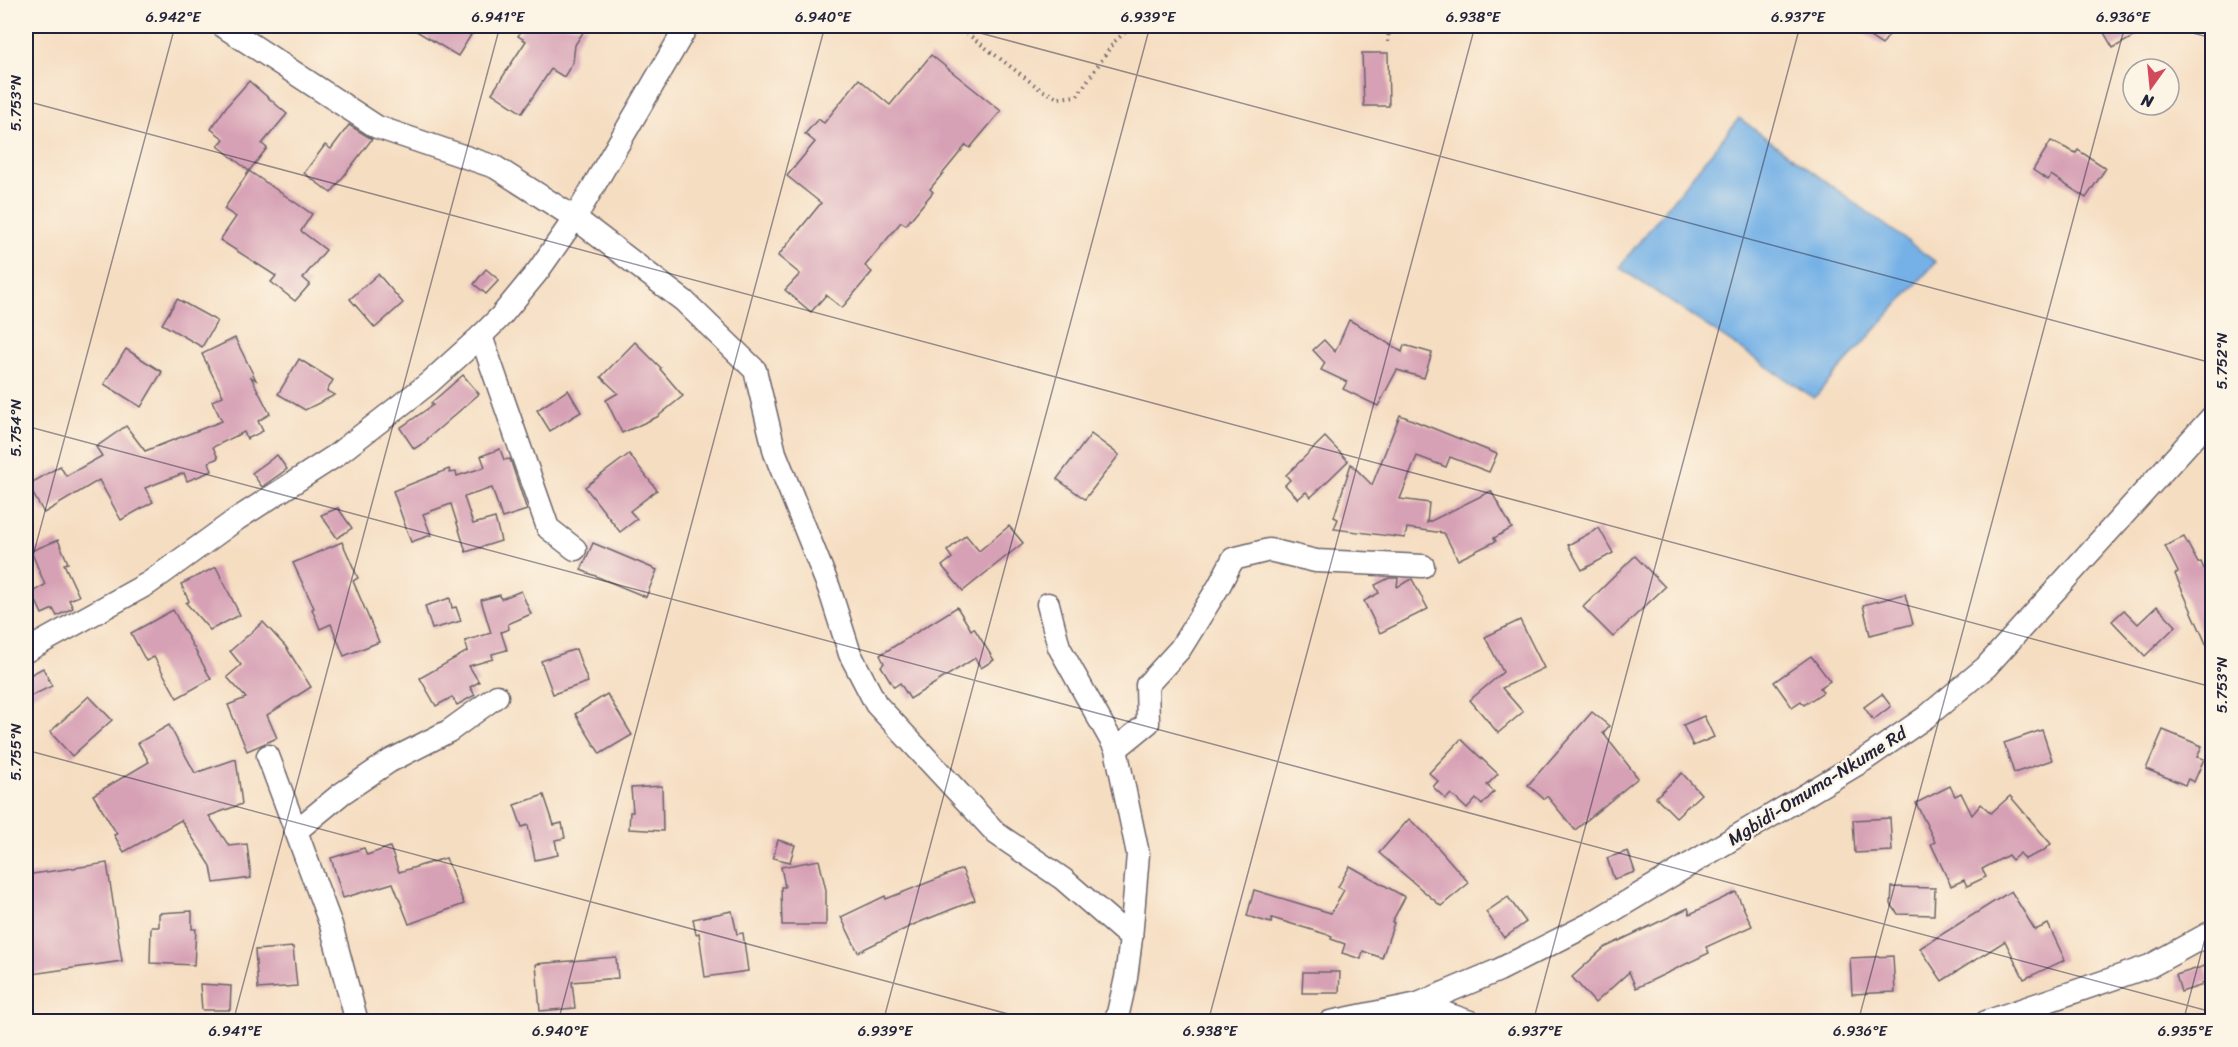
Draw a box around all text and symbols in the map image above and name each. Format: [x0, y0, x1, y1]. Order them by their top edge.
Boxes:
text: 6.942°E [145, 4, 202, 30]
text: 6.941°E [472, 4, 526, 30]
text: 6.940°E [795, 4, 853, 30]
text: 6.939°E [1121, 4, 1177, 30]
text: 6.938°E [1446, 4, 1502, 30]
text: 6.937°E [1771, 4, 1827, 30]
text: 6.936°E [2096, 4, 2152, 30]
north arrow [2121, 57, 2181, 117]
text: 5.753°N [3, 74, 29, 131]
text: N [2137, 85, 2157, 117]
text: 5.752°N [2209, 332, 2235, 389]
text: 5.754°N [3, 399, 29, 457]
text: 5.753°N [2209, 656, 2235, 713]
street label: Mgbidi-Omuma-Nkume Rd [1721, 717, 1914, 854]
text: 5.755°N [3, 723, 29, 781]
text: 6.941°E [209, 1018, 263, 1044]
text: 6.940°E [532, 1018, 590, 1044]
text: 6.939°E [858, 1018, 914, 1044]
text: 6.938°E [1183, 1018, 1239, 1044]
text: 6.937°E [1508, 1018, 1564, 1044]
text: 6.936°E [1833, 1018, 1889, 1044]
text: 6.935°E [2158, 1018, 2214, 1044]

